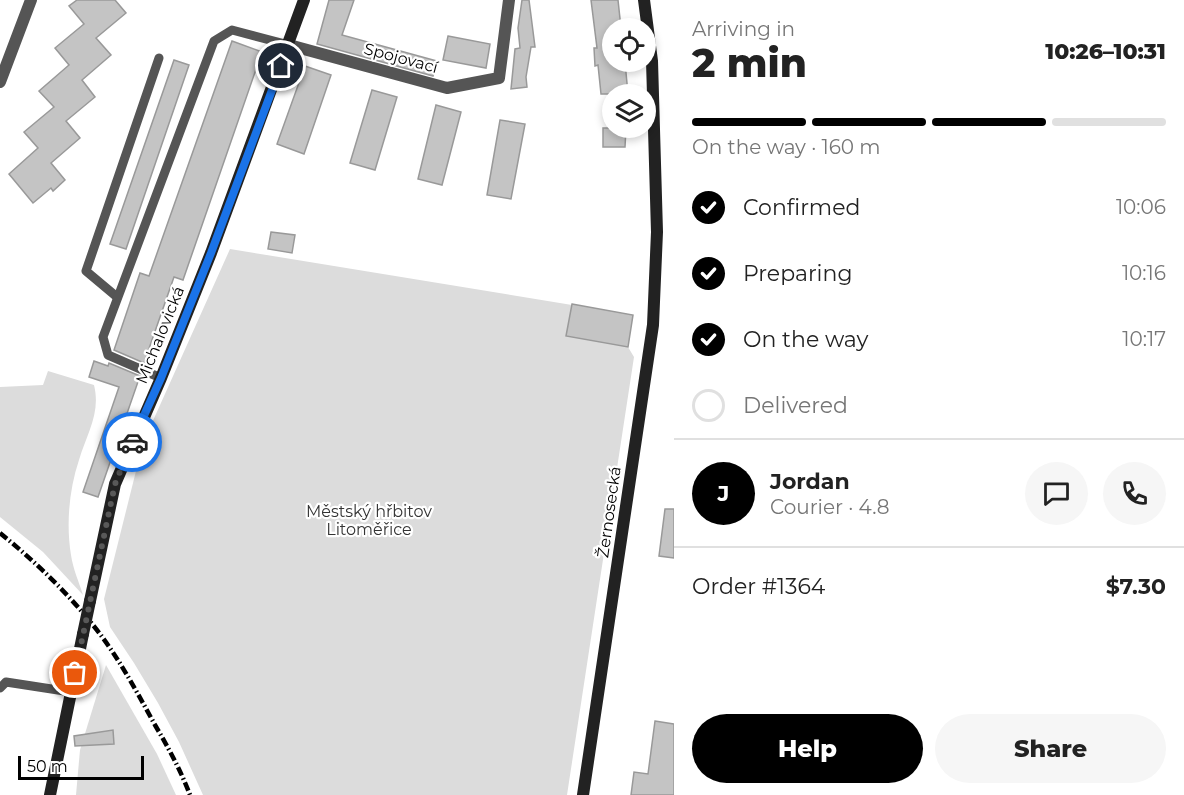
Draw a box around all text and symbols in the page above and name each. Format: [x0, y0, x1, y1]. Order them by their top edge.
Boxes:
text: Arriving in [692, 17, 795, 41]
map controls [602, 18, 656, 138]
button: locate [602, 18, 656, 72]
text: 10:26–10:31 [1045, 38, 1166, 65]
street label: Spojovací [362, 39, 441, 77]
text: 2 min [692, 39, 807, 87]
pin [255, 40, 306, 91]
icon: home [264, 49, 297, 82]
button: layers [602, 84, 656, 138]
text: On the way · 160 m [692, 135, 881, 159]
icon: check [692, 191, 725, 224]
text: Confirmed [743, 194, 860, 221]
text: 10:06 [1116, 195, 1166, 219]
icon: check [692, 257, 725, 290]
text: Preparing [743, 260, 852, 287]
text: 10:16 [1122, 261, 1166, 285]
street label: Michalovická [132, 283, 188, 387]
icon: check [692, 323, 725, 356]
text: On the way [743, 326, 868, 353]
text: 10:17 [1122, 327, 1166, 351]
text: Delivered [743, 392, 848, 419]
courier [102, 412, 162, 472]
icon: car [116, 426, 149, 459]
button: chat [1025, 462, 1088, 525]
button: phone [1103, 462, 1166, 525]
street label: Žernosecká [593, 465, 625, 559]
text: Jordan [770, 468, 850, 495]
text: J [718, 480, 729, 507]
text: Courier · 4.8 [770, 495, 889, 519]
park label: Městský hřbitov Litoměřice [306, 502, 432, 539]
text: Order #1364 [692, 573, 825, 600]
text: $7.30 [1106, 573, 1166, 600]
pin [49, 647, 100, 698]
icon: bag [58, 656, 91, 689]
button: Help [692, 714, 923, 783]
button: Share [935, 714, 1166, 783]
scale bar [18, 753, 144, 780]
text: 50 m [27, 757, 68, 776]

